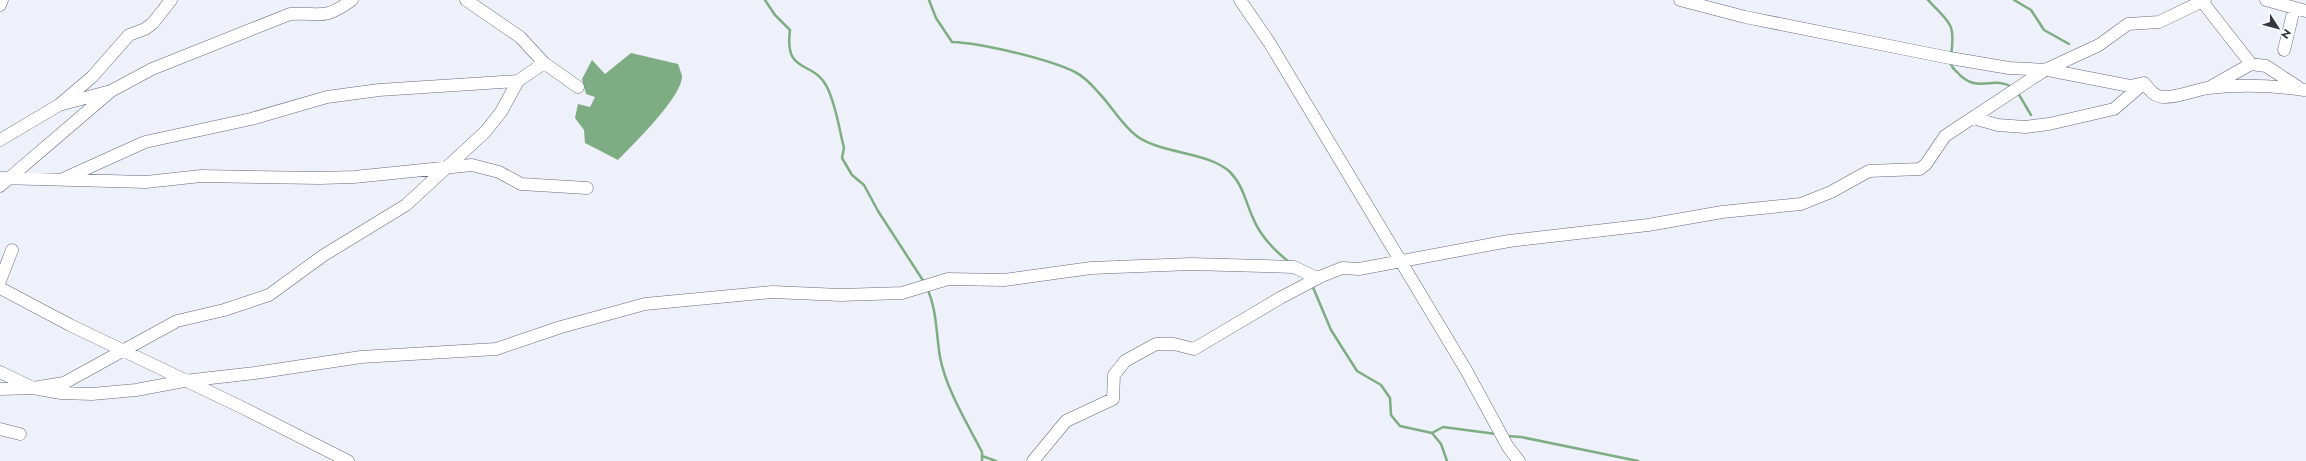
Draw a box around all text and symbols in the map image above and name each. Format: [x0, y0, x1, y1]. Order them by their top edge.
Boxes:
north arrow [2258, 8, 2298, 48]
text: N [2277, 26, 2295, 42]

